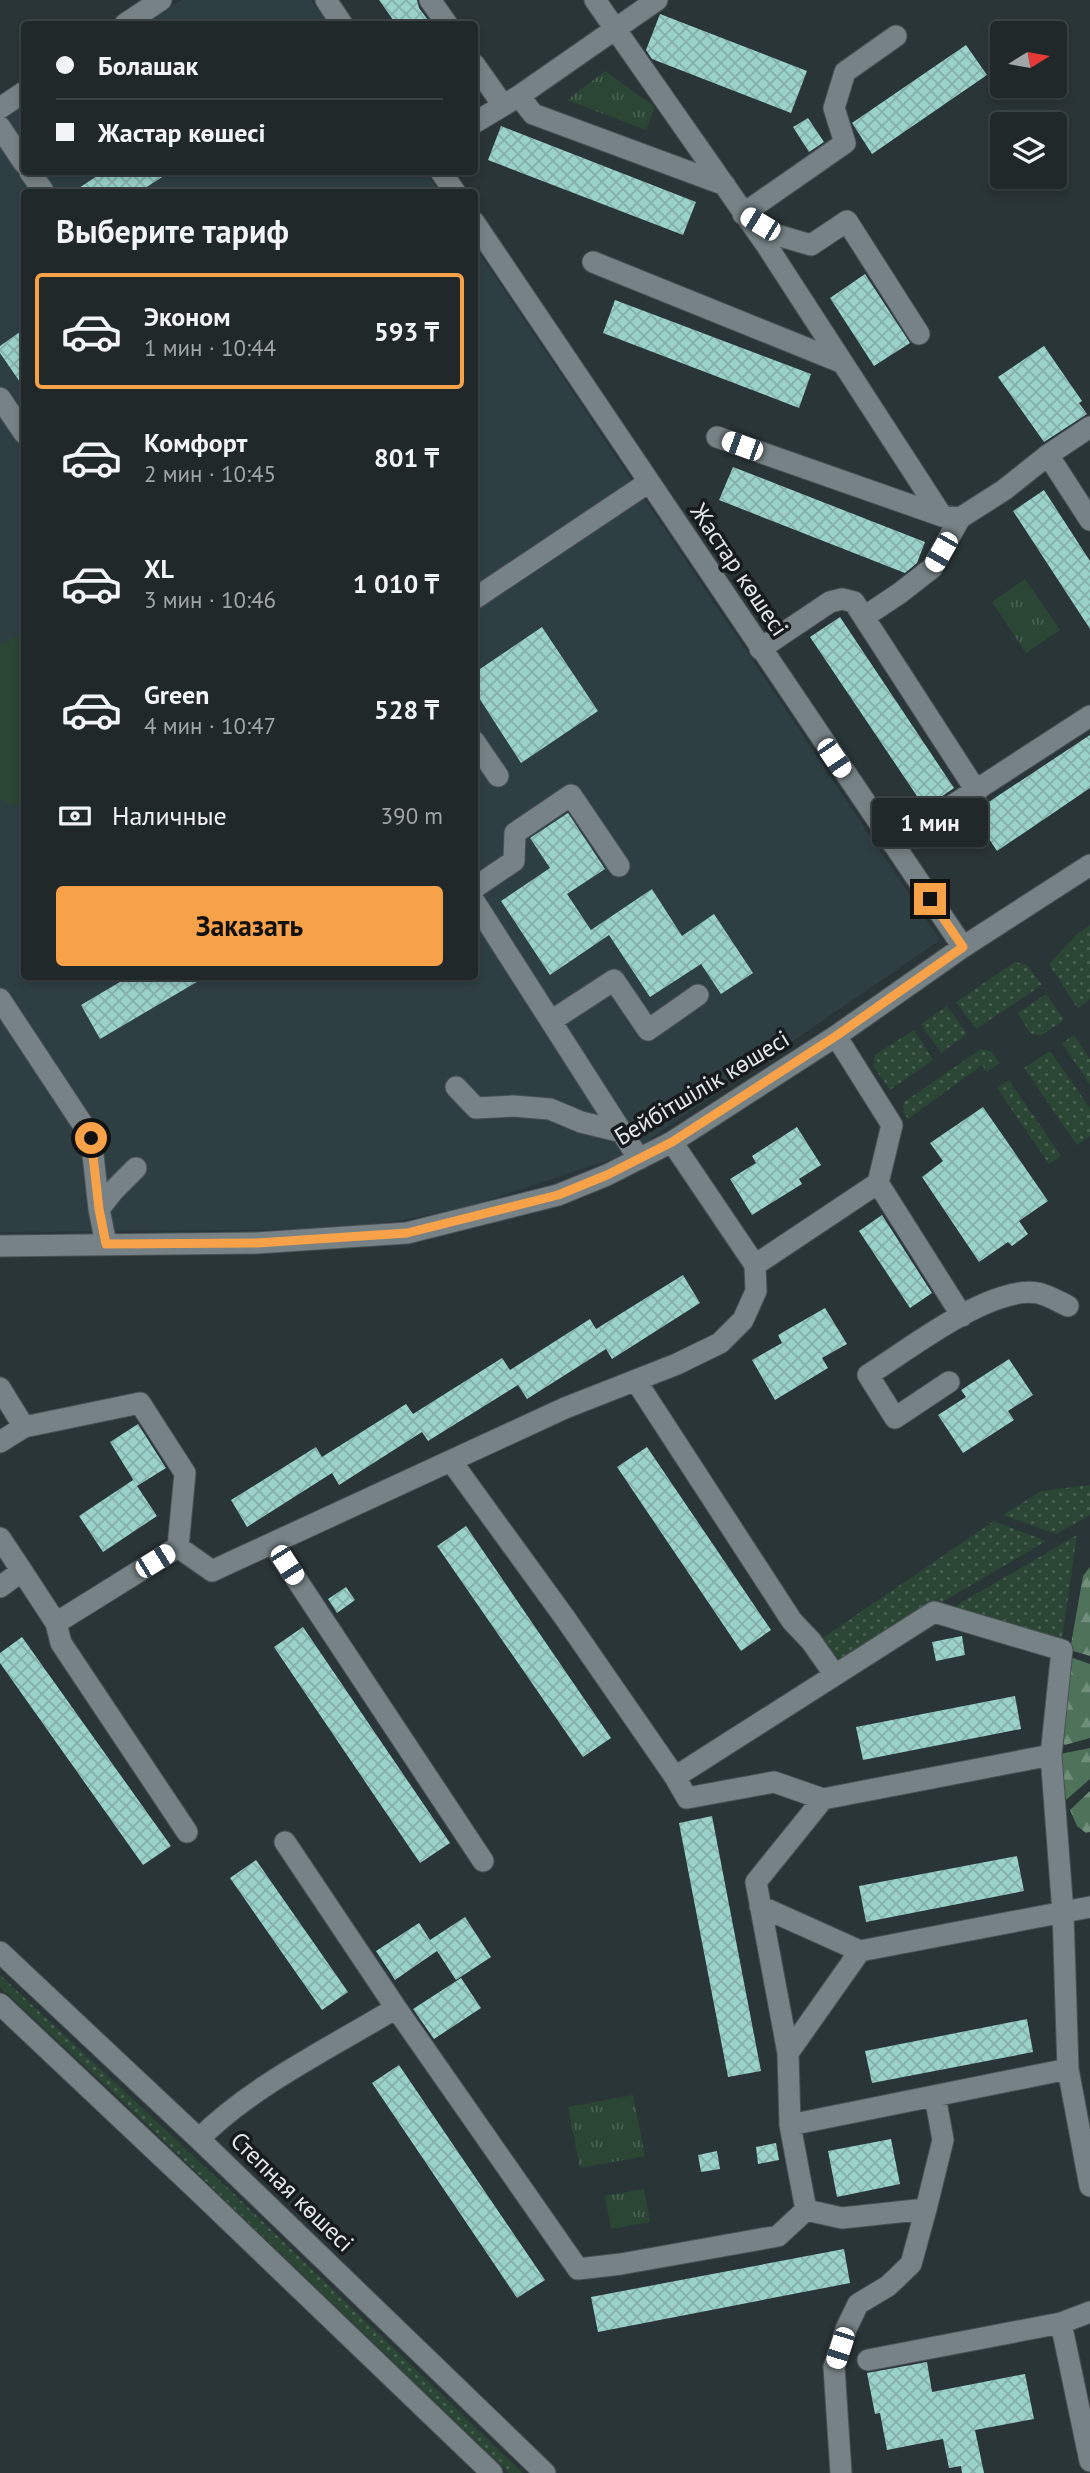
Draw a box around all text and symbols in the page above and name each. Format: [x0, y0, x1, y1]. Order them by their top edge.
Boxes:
north arrow [990, 21, 1068, 98]
map controls [990, 21, 1067, 189]
text: Болашак [98, 49, 198, 82]
button: layers [990, 112, 1067, 189]
text: Жастар көшесі [98, 116, 266, 149]
car [737, 204, 784, 244]
text: Выберите тариф [56, 210, 289, 252]
icon: car [60, 300, 123, 363]
text: Эконом [144, 300, 231, 333]
text: 593 ₸ [374, 315, 439, 348]
text: 1 мин · 10:44 [144, 333, 276, 362]
icon: car [60, 426, 123, 489]
text: Комфорт [144, 426, 247, 459]
car [719, 429, 766, 463]
text: 801 ₸ [374, 441, 439, 474]
text: 2 мин · 10:45 [144, 459, 276, 488]
street label: Жастар көшесі [683, 497, 795, 642]
car [922, 529, 961, 575]
icon: car [60, 552, 123, 615]
text: XL [144, 552, 174, 585]
text: 1 010 ₸ [353, 567, 439, 600]
text: 3 мин · 10:46 [144, 585, 276, 614]
icon: car [60, 678, 123, 741]
text: Green [144, 678, 209, 711]
text: 528 ₸ [374, 693, 439, 726]
text: 4 мин · 10:47 [144, 711, 276, 740]
car [814, 735, 855, 781]
icon: cash [56, 797, 94, 835]
callout: 1 мин [872, 797, 988, 846]
text: Наличные [112, 799, 227, 832]
text: 390 m [381, 801, 443, 830]
text: 1 мин [900, 808, 960, 837]
route end [914, 883, 946, 915]
button: Заказать [56, 886, 443, 966]
street label: Бейбітшілік көшесі [609, 1023, 795, 1152]
route start [75, 1122, 107, 1154]
car [132, 1541, 179, 1581]
car [267, 1542, 308, 1588]
street label: Степная көшесі [224, 2125, 361, 2258]
car [824, 2325, 857, 2371]

